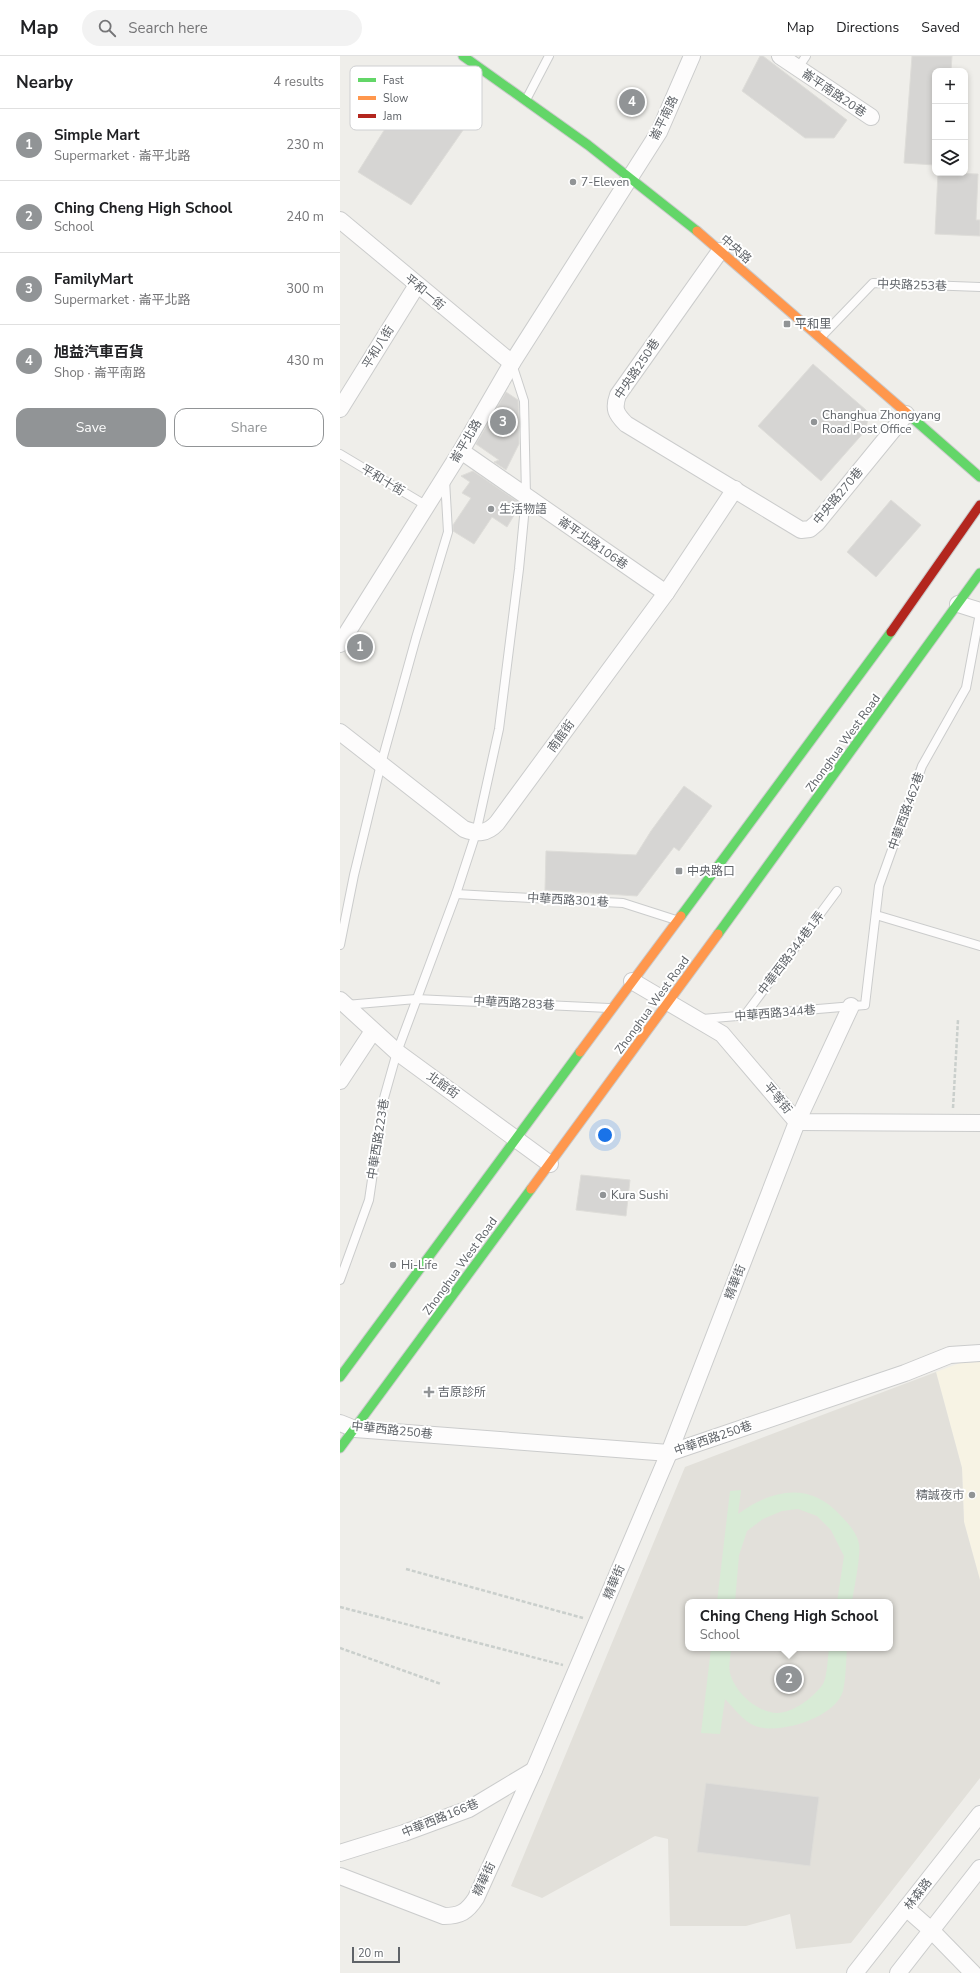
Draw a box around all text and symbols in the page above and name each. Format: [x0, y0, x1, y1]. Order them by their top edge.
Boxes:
search box [82, 10, 362, 46]
text: Map [20, 15, 58, 41]
icon: search [96, 17, 118, 39]
text: Search here [128, 18, 208, 38]
text: Map [787, 18, 814, 37]
text: Directions [836, 18, 899, 37]
text: Saved [921, 18, 960, 37]
legend [350, 66, 482, 130]
street label: 崙平南路20巷 [799, 66, 869, 120]
map controls [932, 68, 968, 176]
button: + [932, 68, 968, 104]
text: Nearby [16, 71, 73, 94]
text: 4 results [273, 73, 324, 91]
text: Fast [383, 73, 404, 88]
pin: 4 [619, 87, 645, 117]
text: Slow [383, 91, 408, 106]
street label: 崙平南路 [646, 93, 682, 143]
button: − [932, 104, 968, 140]
text: Jam [382, 109, 402, 124]
text: Simple Mart [54, 125, 140, 145]
text: 1 [25, 136, 33, 154]
text: 230 m [286, 136, 324, 154]
button: layers [932, 140, 968, 176]
text: Supermarket · 崙平北路 [54, 147, 191, 165]
place label: 7-Eleven [581, 174, 629, 190]
marker: 7-Eleven [568, 177, 578, 187]
text: Ching Cheng High School [54, 198, 232, 218]
text: 2 [25, 208, 33, 226]
text: 240 m [286, 208, 324, 226]
text: School [54, 218, 94, 236]
street label: 中央路 [717, 231, 755, 267]
text: FamilyMart [54, 269, 133, 289]
street label: 平和一街 [401, 270, 449, 314]
street label: 中央路253巷 [877, 276, 947, 294]
text: 3 [25, 280, 33, 298]
text: 300 m [286, 280, 324, 298]
text: Supermarket · 崙平北路 [54, 291, 191, 309]
place label: 平和里 [795, 316, 831, 332]
marker: 平和里 [782, 319, 792, 329]
street label: 平和八街 [358, 322, 398, 372]
street label: 中央路250巷 [611, 336, 663, 402]
text: 旭益汽車百貨 [54, 342, 144, 362]
text: 4 [25, 352, 33, 370]
text: 430 m [286, 352, 324, 370]
text: Shop · 崙平南路 [54, 364, 146, 382]
pin: 3 [490, 407, 516, 437]
place label: Changhua Zhongyang Road Post Office [822, 407, 941, 437]
button: Save [16, 408, 166, 447]
button: Share [174, 408, 324, 447]
street label: 崙平北路 [447, 416, 485, 466]
marker: Changhua Zhongyang Road Post Office [809, 417, 819, 427]
street label: 平和十街 [358, 461, 408, 499]
street label: 中央路270巷 [809, 464, 867, 528]
place label: 生活物語 [499, 501, 547, 517]
marker: 生活物語 [486, 504, 496, 514]
street label: 崙平北路106巷 [555, 513, 631, 573]
pin: 1 [347, 632, 373, 662]
street label: Zhonghua West Road [802, 691, 884, 795]
street label: 南館街 [544, 717, 578, 755]
street label: 中華西路462巷 [885, 770, 927, 852]
place label: 中央路口 [687, 863, 735, 879]
marker: 中央路口 [674, 866, 684, 876]
street label: 中華西路301巷 [527, 890, 609, 910]
street label: 中華西路344巷1弄 [754, 908, 828, 998]
street label: Zhonghua West Road [611, 953, 693, 1057]
street label: 中華西路283巷 [473, 993, 555, 1013]
street label: 中華西路344巷 [734, 1001, 816, 1025]
street label: 北館街 [424, 1068, 462, 1102]
street label: 平等街 [760, 1079, 796, 1117]
street label: 中華西路223巷 [364, 1097, 392, 1181]
your location [595, 1125, 615, 1145]
place label: Kura Sushi [611, 1187, 668, 1203]
marker: Kura Sushi [598, 1190, 608, 1200]
street label: Zhonghua West Road [419, 1214, 501, 1318]
place label: Hi-Life [401, 1257, 438, 1273]
marker: Hi-Life [388, 1260, 398, 1270]
street label: 精華街 [721, 1262, 749, 1302]
place label: 吉原診所 [438, 1384, 486, 1400]
marker: 吉原診所 [423, 1386, 435, 1398]
street label: 中華西路250巷 [672, 1417, 754, 1459]
street label: 中華西路250巷 [351, 1418, 433, 1442]
place label: 精誠夜市 [916, 1487, 964, 1503]
marker: 精誠夜市 [967, 1490, 977, 1500]
street label: 精華街 [600, 1562, 628, 1602]
popup [685, 1599, 893, 1651]
text: Ching Cheng High School [700, 1606, 878, 1626]
text: School [700, 1626, 740, 1644]
pin: 2 [776, 1664, 802, 1694]
street label: 中華西路166巷 [399, 1795, 481, 1841]
street label: 精華街 [469, 1859, 499, 1899]
street label: 林森路 [901, 1875, 935, 1913]
scale bar [352, 1945, 400, 1964]
text: 20 m [358, 1946, 383, 1961]

